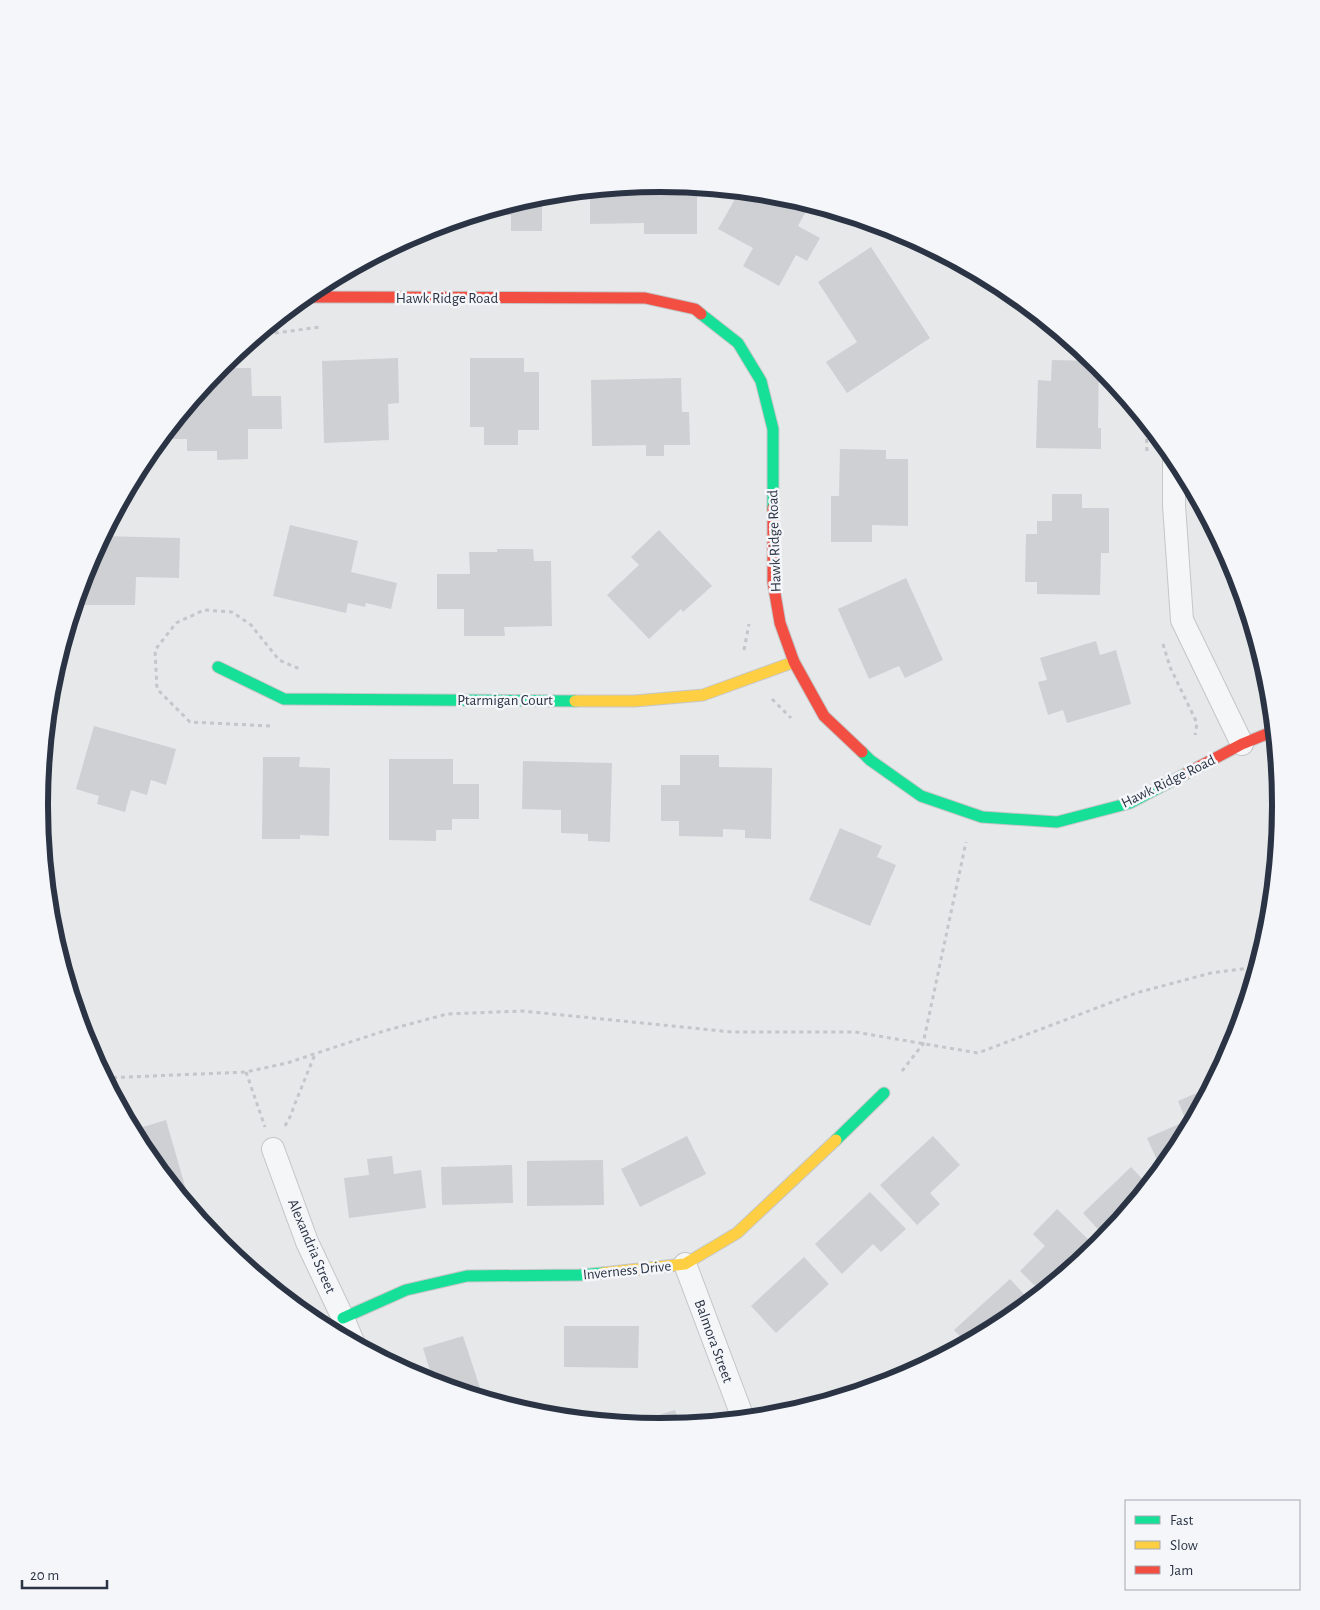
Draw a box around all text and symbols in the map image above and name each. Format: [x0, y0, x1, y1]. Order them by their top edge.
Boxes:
street label: Hawk Ridge Road [396, 291, 498, 306]
street label: Hawk Ridge Road [765, 489, 784, 592]
street label: Ptarmigan Court [457, 693, 553, 708]
street label: Hawk Ridge Road [1119, 752, 1218, 811]
street label: Alexandria Street [285, 1197, 338, 1296]
street label: Inverness Drive [582, 1258, 672, 1283]
street label: Balmora Street [692, 1298, 736, 1385]
legend [1125, 1500, 1300, 1590]
text: Fast [1170, 1513, 1194, 1528]
text: Slow [1170, 1538, 1198, 1553]
scale bar [22, 1558, 108, 1590]
text: Jam [1170, 1563, 1193, 1578]
text: 20 m [30, 1568, 59, 1583]

